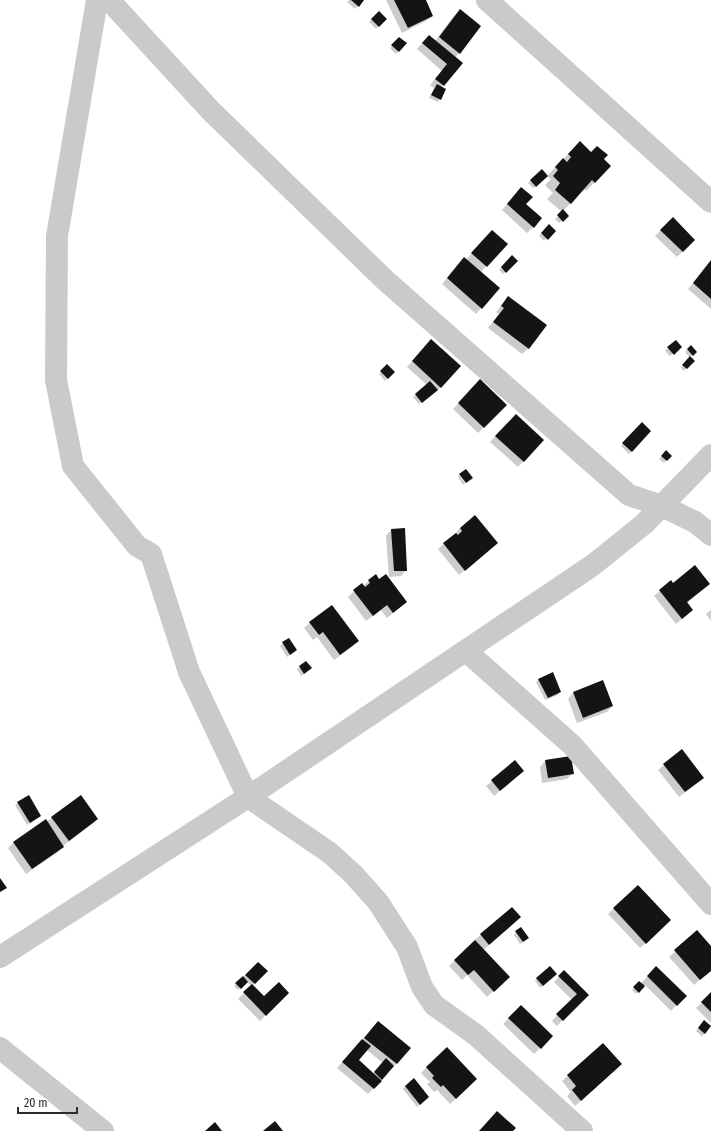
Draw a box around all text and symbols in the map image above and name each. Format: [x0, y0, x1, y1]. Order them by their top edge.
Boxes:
scale bar [18, 1089, 77, 1115]
text: 20 m [24, 1096, 48, 1110]

